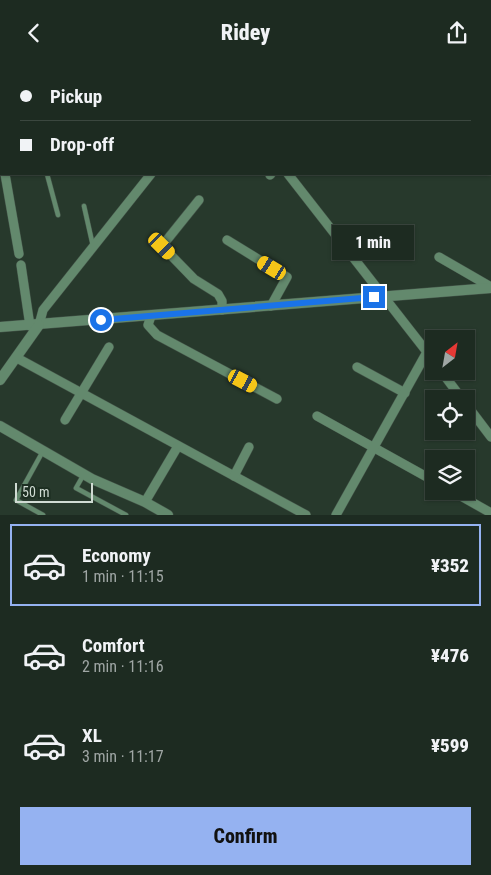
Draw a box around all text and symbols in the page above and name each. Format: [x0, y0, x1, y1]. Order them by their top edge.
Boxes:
icon: back [20, 19, 48, 47]
icon: share [443, 19, 471, 47]
text: Ridey [221, 20, 270, 45]
text: Pickup [50, 85, 102, 108]
text: Drop-off [50, 133, 114, 156]
callout: 1 min [333, 225, 415, 259]
car [146, 230, 177, 262]
text: 1 min [355, 233, 391, 252]
car [255, 254, 288, 282]
route end [363, 286, 385, 308]
route start [90, 309, 112, 331]
north arrow [425, 330, 475, 380]
map controls [425, 330, 475, 500]
car [226, 367, 259, 395]
button: locate [425, 390, 475, 440]
button: layers [425, 450, 475, 500]
scale bar [15, 480, 92, 503]
text: 50 m [22, 484, 50, 500]
icon: car [22, 543, 67, 588]
text: Economy [82, 544, 151, 567]
text: ¥352 [431, 554, 469, 577]
text: 1 min · 11:15 [82, 567, 164, 586]
icon: car [22, 633, 67, 678]
text: Comfort [82, 634, 145, 657]
text: ¥476 [431, 644, 469, 667]
text: 2 min · 11:16 [82, 657, 164, 676]
icon: car [22, 723, 67, 768]
text: XL [82, 724, 102, 747]
text: ¥599 [431, 734, 469, 757]
text: 3 min · 11:17 [82, 747, 164, 766]
button: Confirm [20, 807, 471, 865]

